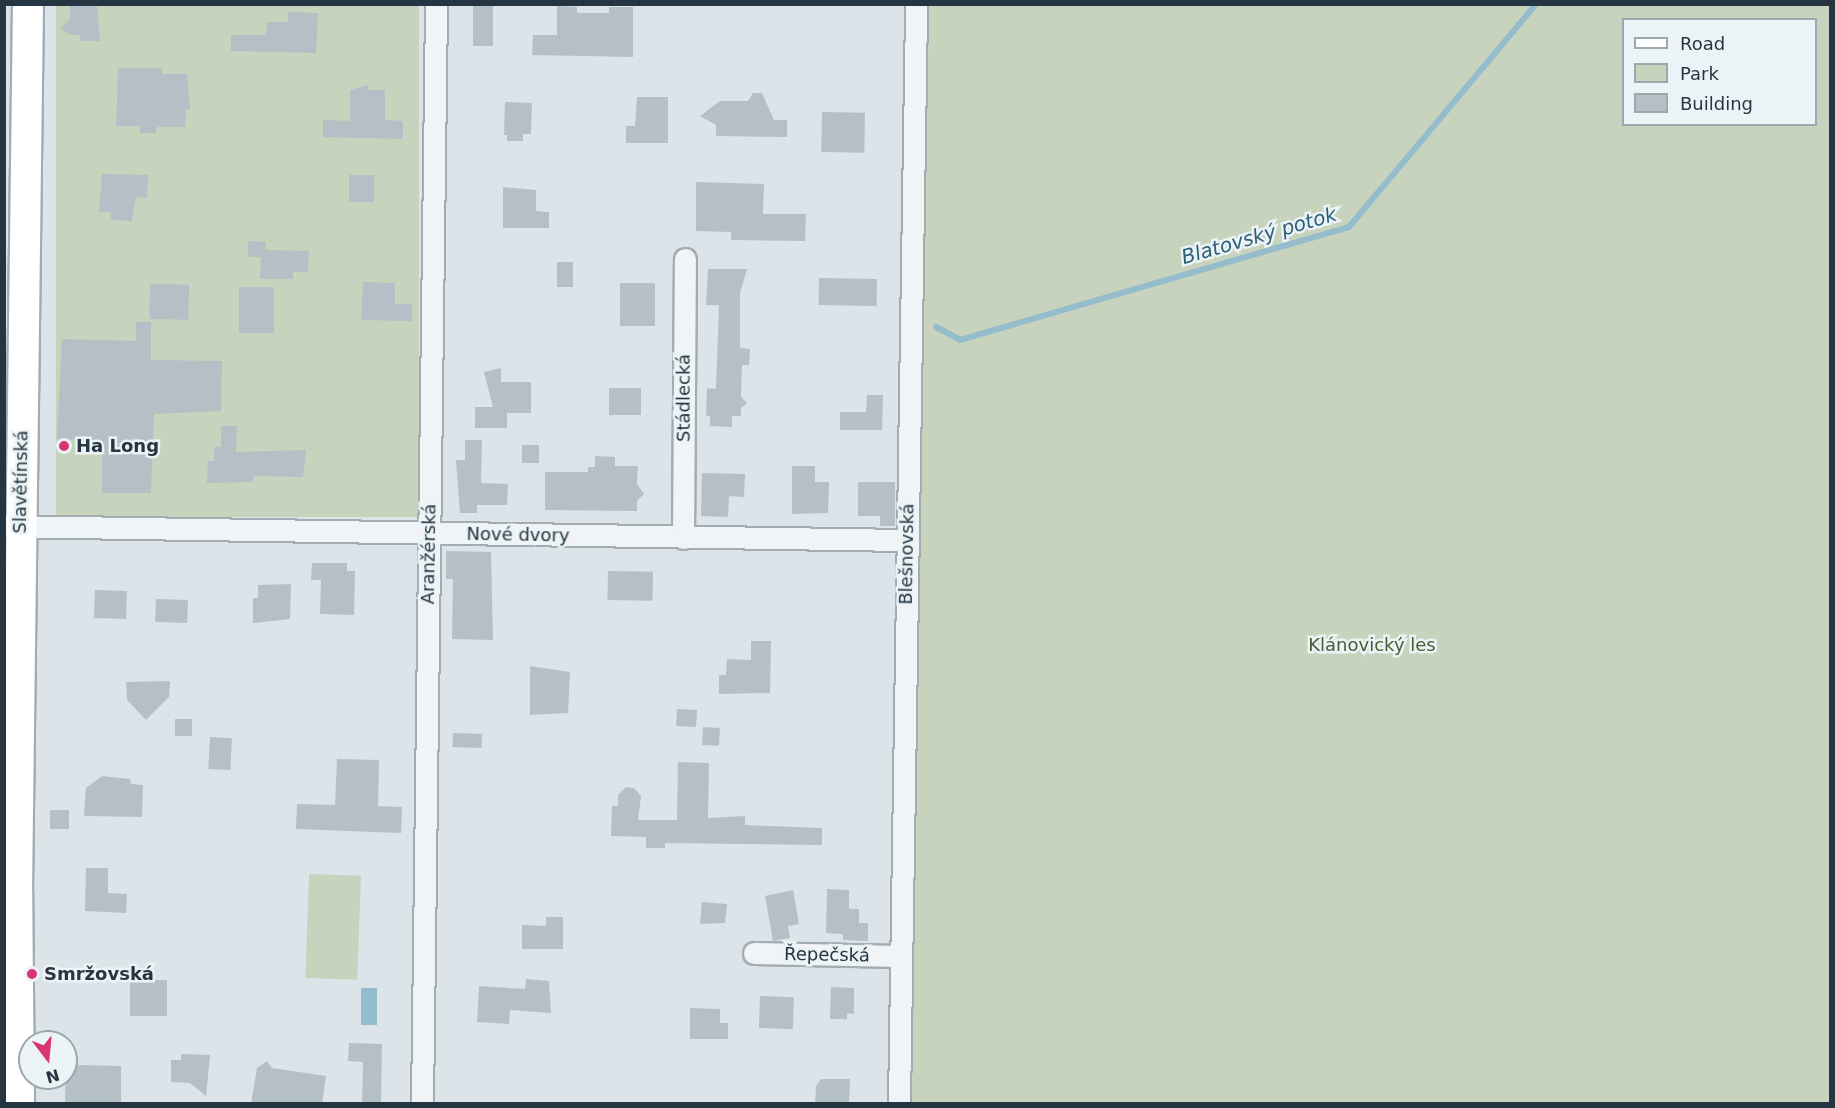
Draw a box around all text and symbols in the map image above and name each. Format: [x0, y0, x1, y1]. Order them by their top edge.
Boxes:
legend [1622, 18, 1817, 126]
text: Road [1680, 33, 1725, 54]
text: Park [1680, 63, 1719, 84]
text: Building [1680, 93, 1753, 114]
water label: Blatovský potok [1179, 202, 1339, 270]
street label: Stádlecká [673, 354, 695, 442]
street label: Slavětínská [9, 430, 33, 534]
place label: Ha Long [76, 435, 159, 457]
marker: Ha Long [57, 439, 71, 453]
street label: Blešnovská [895, 503, 919, 605]
street label: Aranžérská [417, 504, 441, 604]
street label: Nové dvory [466, 523, 570, 547]
park label: Klánovický les [1308, 634, 1436, 656]
street label: Řepečská [784, 943, 870, 967]
place label: Smržovská [44, 963, 154, 985]
marker: Smržovská [25, 967, 39, 981]
north arrow [18, 1030, 78, 1090]
text: N [44, 1065, 62, 1087]

